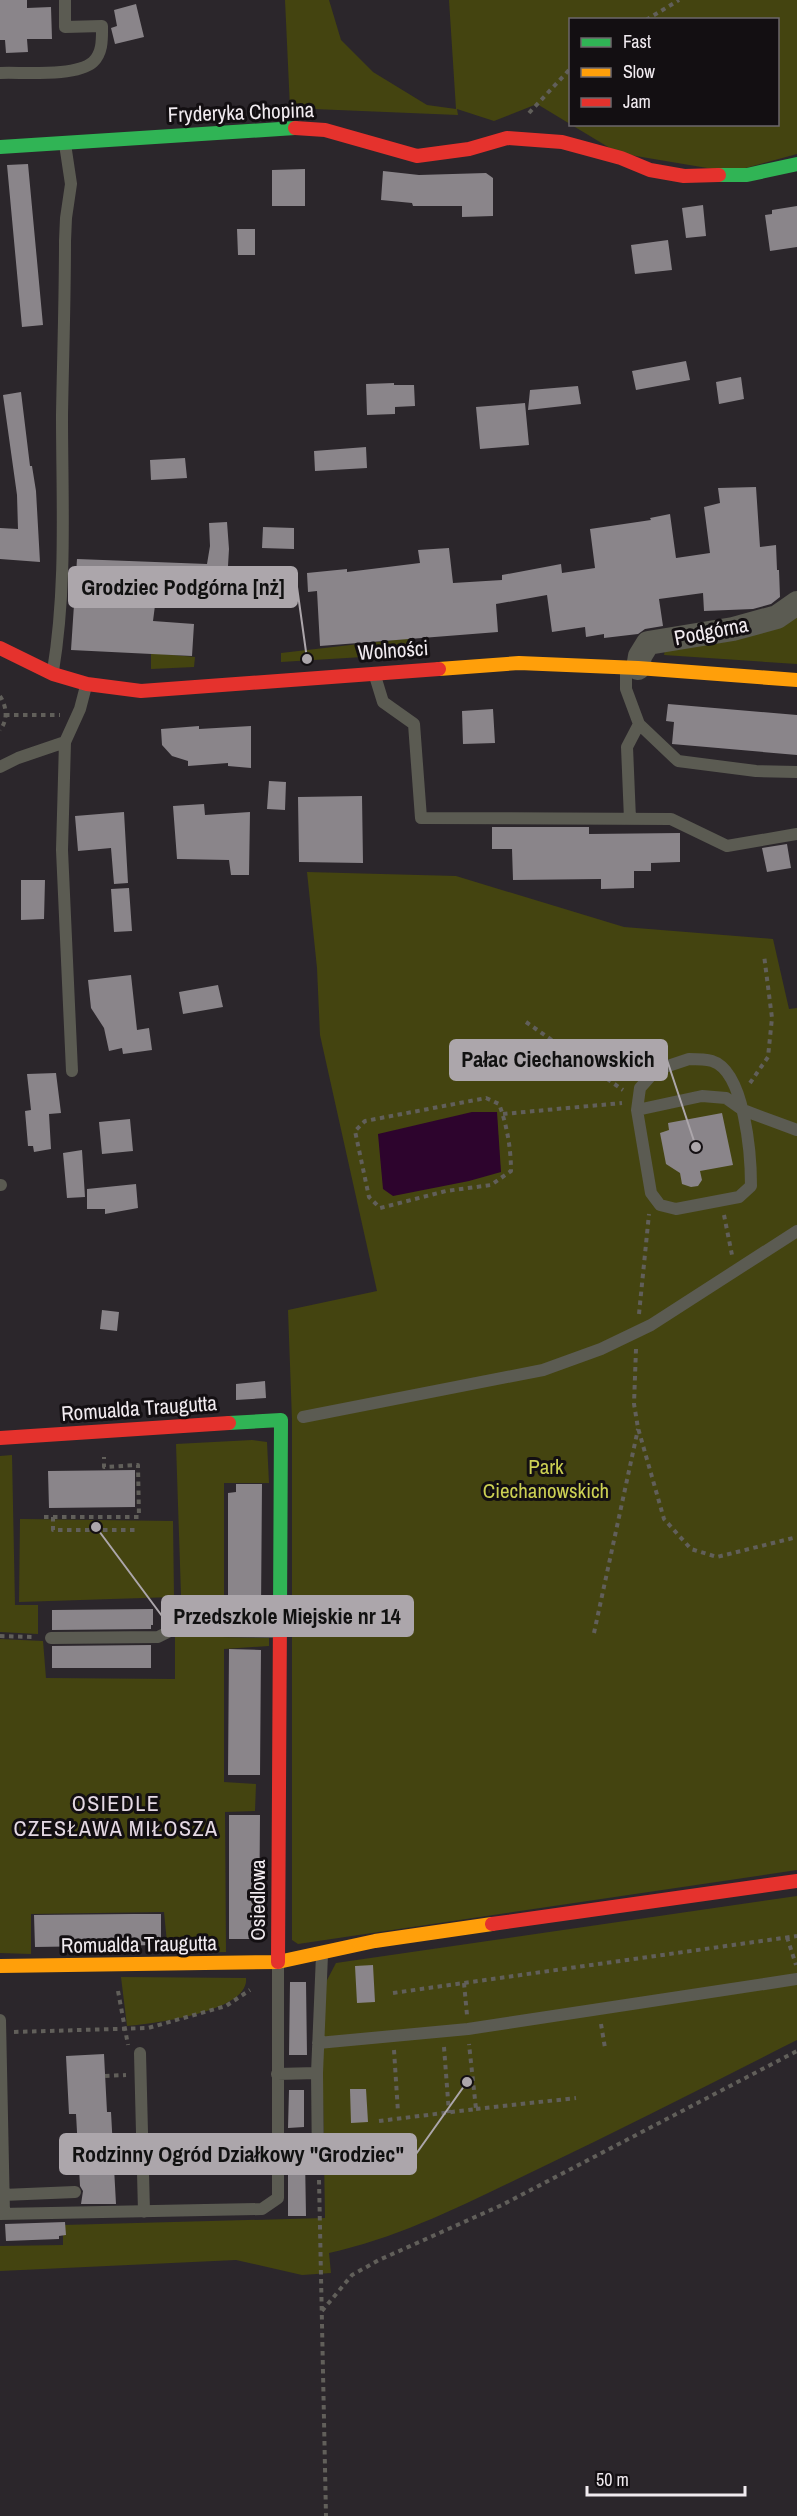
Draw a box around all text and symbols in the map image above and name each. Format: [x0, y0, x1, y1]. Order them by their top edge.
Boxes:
legend [569, 18, 779, 126]
text: Fast [623, 29, 651, 54]
text: Slow [623, 59, 655, 84]
text: Jam [623, 89, 651, 114]
street label: Fryderyka Chopina [167, 95, 315, 129]
callout: Grodziec Podgórna [nż] [69, 567, 297, 607]
text: Grodziec Podgórna [nż] [81, 572, 285, 602]
street label: Podgórna [672, 610, 751, 652]
street label: Wolności [357, 633, 429, 667]
callout: Pałac Ciechanowskich [450, 1040, 667, 1080]
text: Pałac Ciechanowskich [461, 1044, 655, 1074]
street label: Romualda Traugutta [60, 1388, 218, 1428]
park label: Park Ciechanowskich [483, 1452, 609, 1505]
callout: Przedszkole Miejskie nr 14 [162, 1596, 413, 1636]
text: Przedszkole Miejskie nr 14 [173, 1601, 401, 1631]
district label: OSIEDLE CZESŁAWA MIŁOSZA [13, 1788, 219, 1843]
street label: Osiedlowa [243, 1859, 272, 1941]
street label: Romualda Traugutta [61, 1928, 218, 1960]
callout: Rodzinny Ogród Działkowy "Grodziec" [60, 2134, 416, 2174]
text: Rodzinny Ogród Działkowy "Grodziec" [72, 2139, 404, 2169]
scale bar [587, 2459, 744, 2497]
text: 50 m [596, 2467, 629, 2492]

